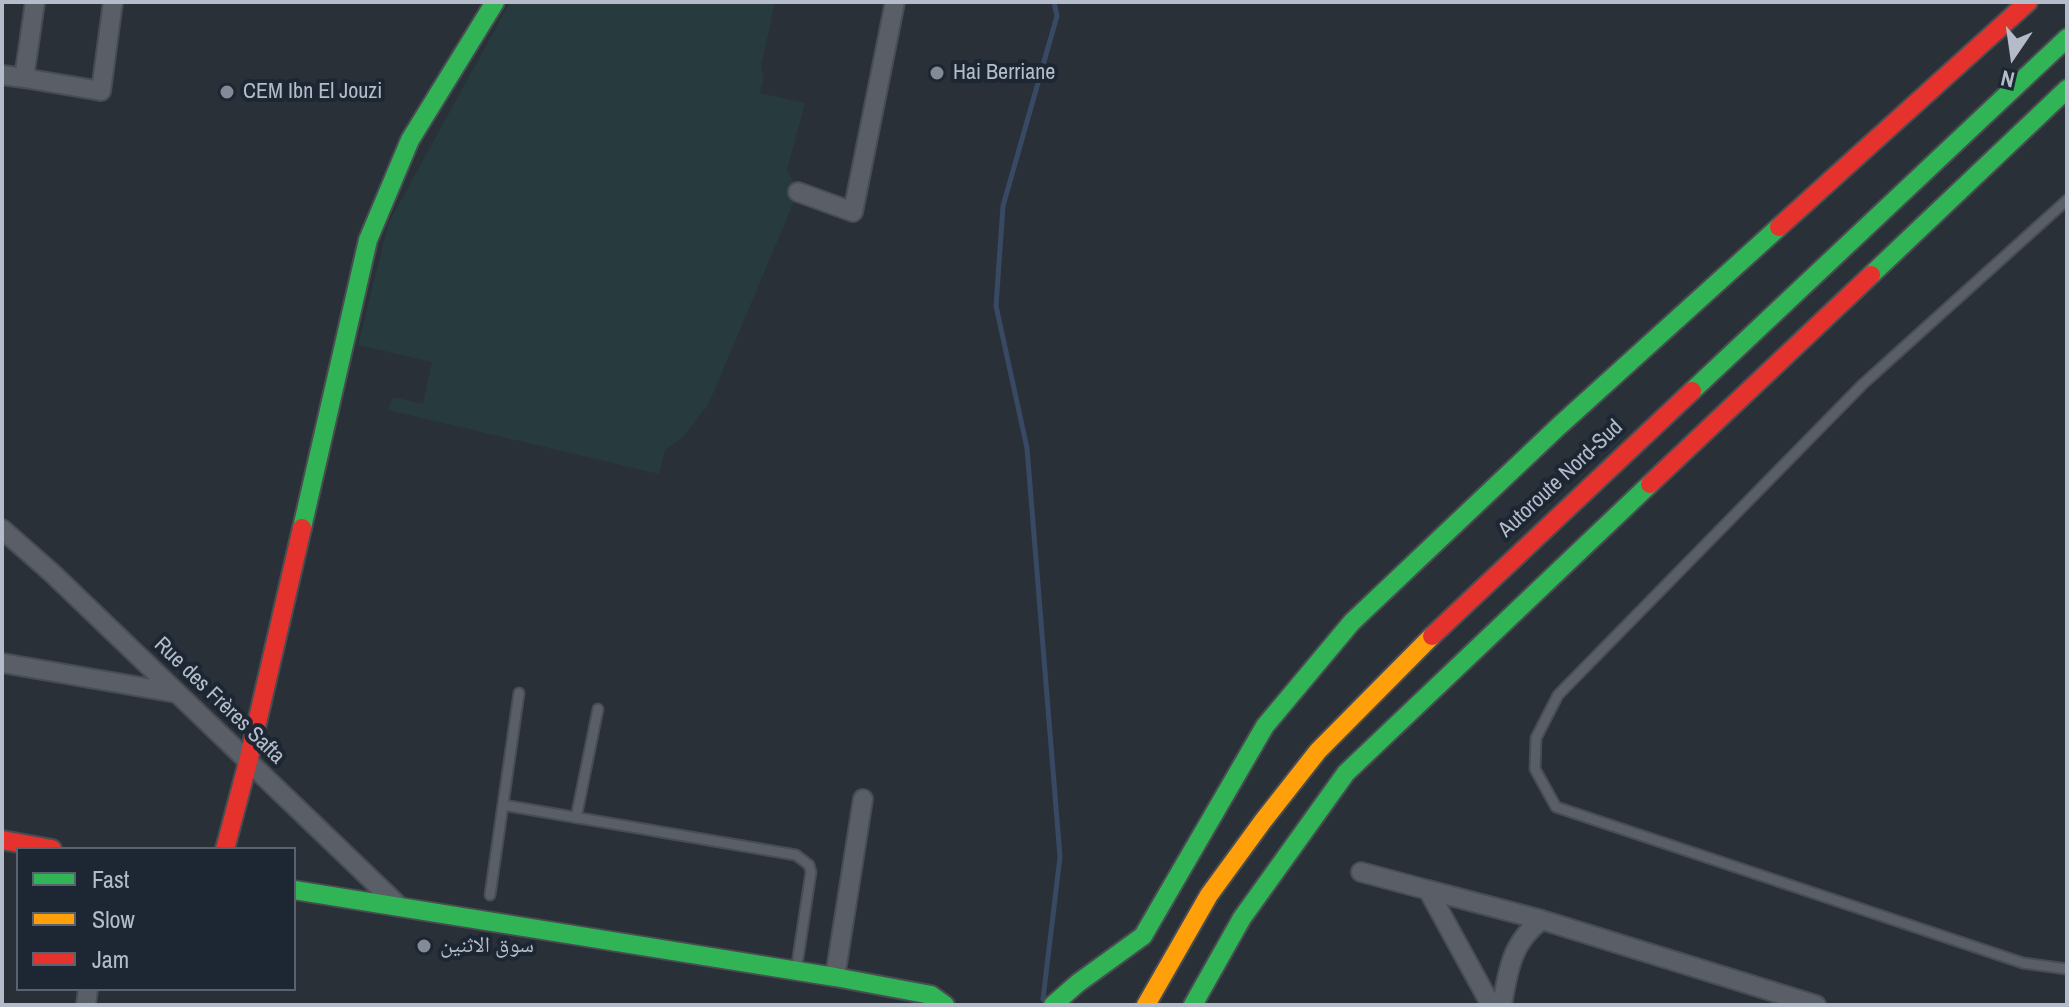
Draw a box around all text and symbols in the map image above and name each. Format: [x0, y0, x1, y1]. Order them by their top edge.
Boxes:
north arrow [1973, 16, 2053, 96]
place label: Hai Berriane [953, 60, 1055, 86]
text: N [1998, 63, 2017, 95]
marker: Hai Berriane [928, 64, 946, 82]
place label: CEM Ibn El Jouzi [243, 79, 382, 105]
marker: CEM Ibn El Jouzi [218, 83, 236, 101]
street label: Autoroute Nord-Sud [1493, 415, 1629, 543]
street label: Rue des Frères Safta [148, 632, 290, 770]
legend [16, 847, 296, 991]
text: Fast [92, 863, 129, 895]
text: Slow [92, 903, 135, 935]
place label: ﺳﻮق اﻻﺛﻨﻴﻦ [440, 933, 534, 959]
marker: ﺳﻮق اﻻﺛﻨﻴﻦ [415, 937, 433, 955]
text: Jam [92, 943, 129, 975]

